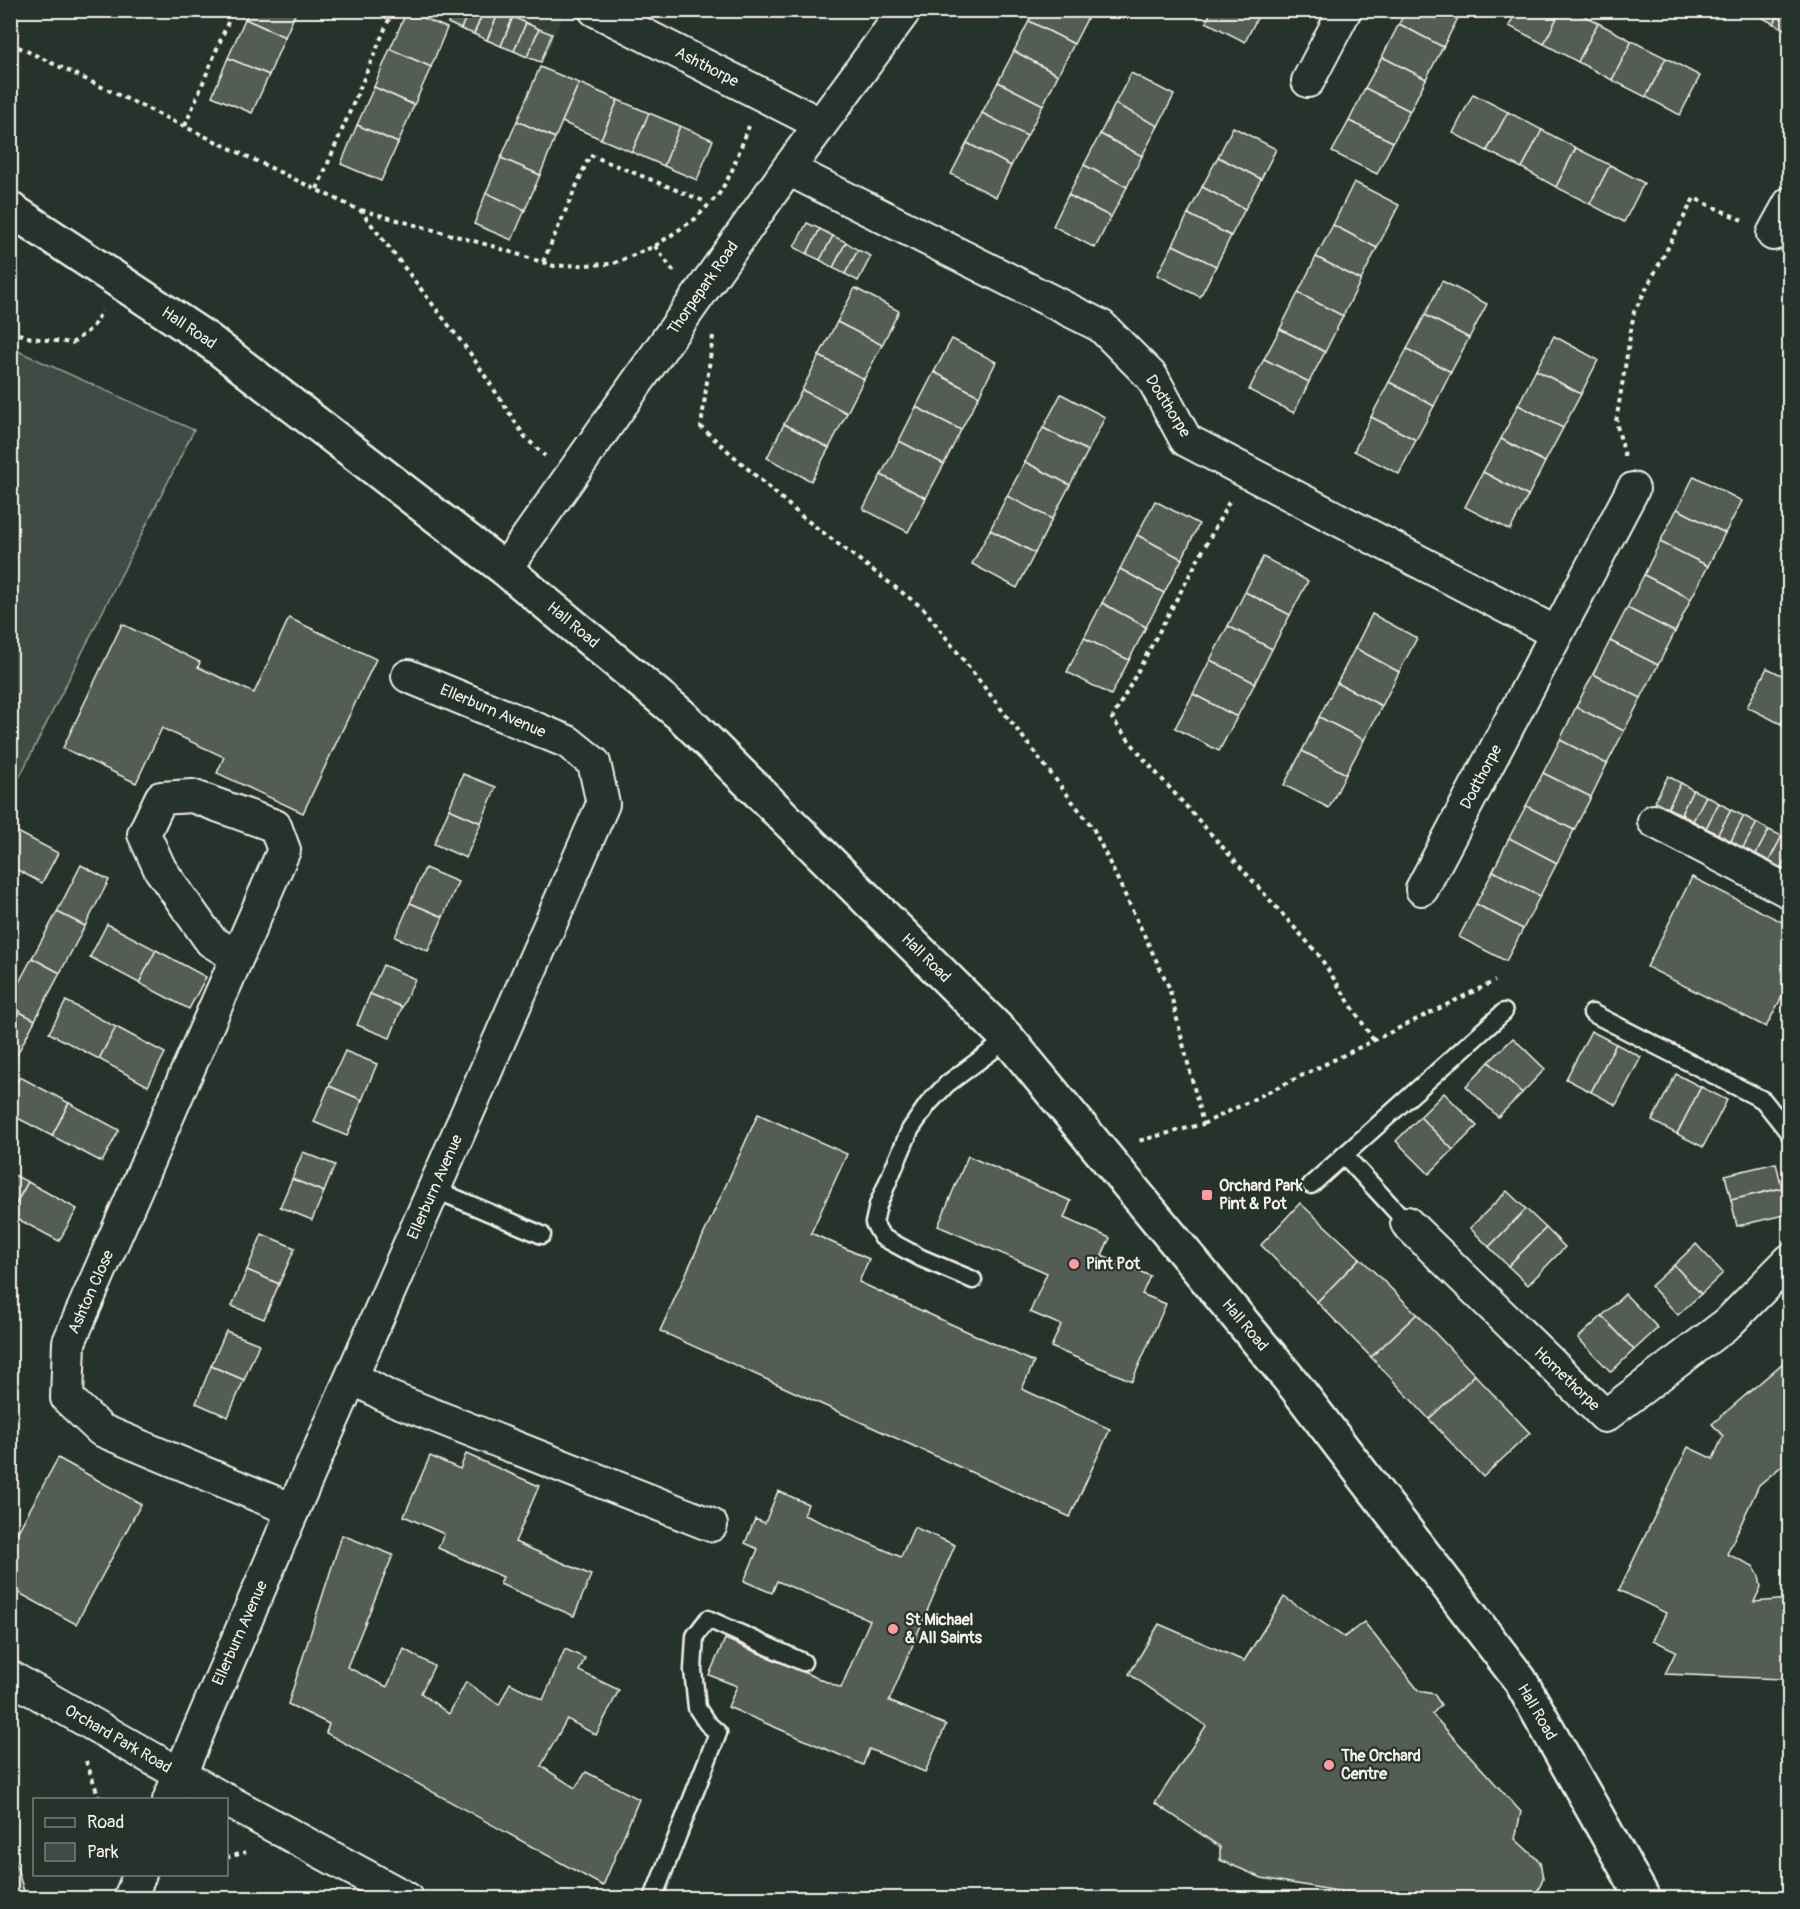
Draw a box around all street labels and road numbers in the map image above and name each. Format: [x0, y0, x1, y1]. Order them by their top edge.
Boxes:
street label: Ashthorpe [672, 42, 742, 92]
street label: Thorpepark Road [663, 237, 743, 339]
street label: Hall Road [158, 302, 220, 354]
street label: Dodthorpe [1141, 371, 1195, 441]
street label: Hall Road [543, 597, 603, 653]
street label: Ellerburn Avenue [437, 680, 549, 742]
street label: Dodthorpe [1456, 741, 1506, 813]
street label: Hall Road [897, 929, 955, 987]
street label: Ellerburn Avenue [403, 1131, 467, 1243]
street label: Ashton Close [64, 1247, 118, 1337]
street label: Hall Road [1217, 1295, 1273, 1355]
street label: Homethorpe [1530, 1343, 1604, 1415]
street label: Ellerburn Avenue [208, 1577, 272, 1689]
street label: Hall Road [1513, 1680, 1561, 1744]
street label: Orchard Park Road [61, 1700, 175, 1778]

